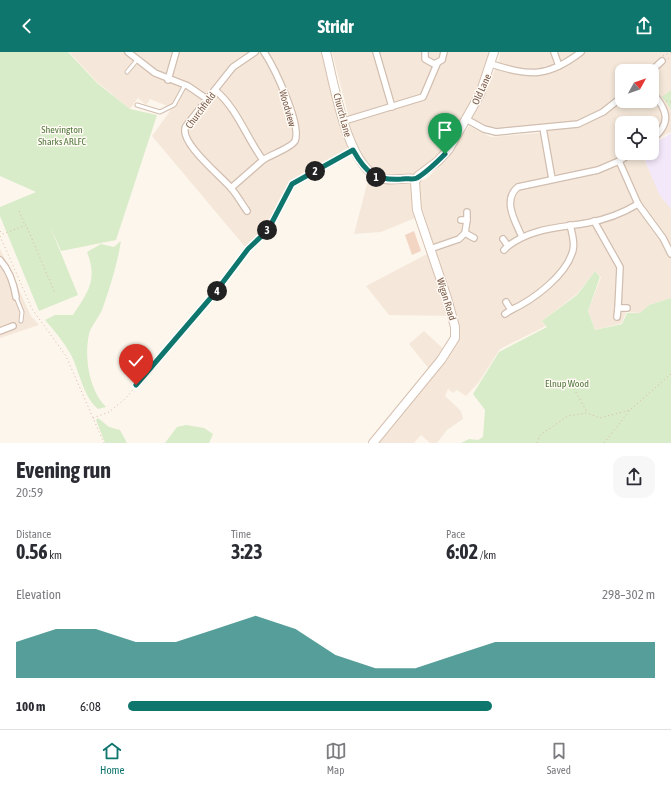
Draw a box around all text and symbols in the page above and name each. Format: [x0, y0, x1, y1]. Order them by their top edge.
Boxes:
icon: back [16, 15, 38, 37]
icon: share [633, 15, 655, 37]
text: Stridr [317, 16, 354, 37]
north arrow [615, 64, 659, 108]
map controls [615, 64, 659, 160]
street label: Old Lane [470, 72, 493, 106]
street label: Woodview [277, 88, 298, 128]
street label: Churchfield [183, 90, 218, 131]
street label: Church Lane [331, 92, 354, 139]
pin [428, 113, 462, 154]
button: locate [615, 116, 659, 160]
icon: arrive [434, 119, 456, 141]
park label: Shevington Sharks ARLFC [38, 124, 87, 147]
pin: 2 [305, 161, 325, 181]
text: 2 [312, 165, 318, 177]
pin: 1 [366, 167, 386, 187]
text: 1 [373, 171, 379, 183]
pin: 3 [257, 220, 277, 240]
text: 3 [264, 224, 270, 236]
street label: Wigan Road [435, 277, 458, 322]
pin: 4 [207, 281, 227, 301]
text: 4 [214, 285, 220, 297]
pin [119, 344, 153, 385]
icon: check [125, 350, 147, 372]
park label: Elnup Wood [545, 378, 589, 389]
button: share [613, 456, 655, 498]
text: Evening run [16, 457, 111, 483]
text: 20:59 [16, 485, 43, 500]
text: Distance [16, 528, 51, 540]
text: Time [231, 528, 251, 540]
text: Pace [446, 528, 465, 540]
text: 0.56 [16, 540, 48, 563]
text: 3:23 [231, 540, 263, 563]
text: 6:02 [446, 540, 478, 563]
text: km [48, 549, 62, 561]
text: /km [478, 549, 496, 561]
text: Elevation [16, 587, 61, 602]
text: 298–302 m [602, 587, 655, 602]
text: 100 m [16, 699, 45, 714]
text: 6:08 [80, 699, 101, 714]
tab: Home [100, 740, 125, 776]
tab: Map [325, 740, 347, 776]
tab: Saved [547, 740, 571, 776]

